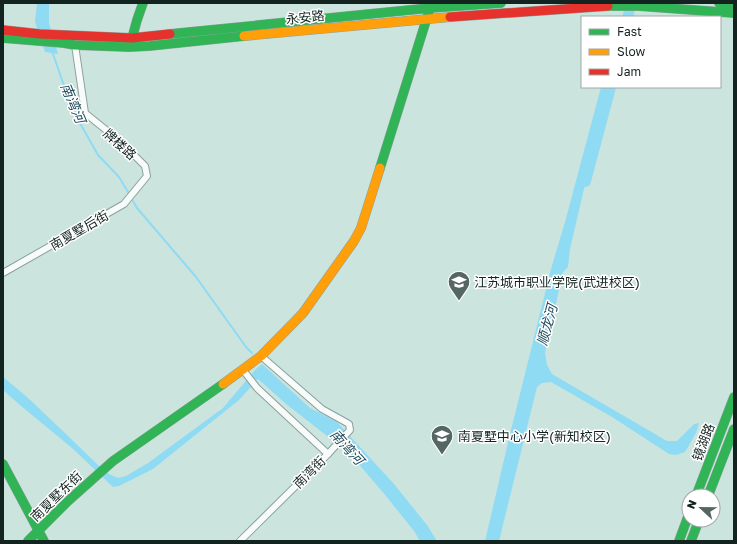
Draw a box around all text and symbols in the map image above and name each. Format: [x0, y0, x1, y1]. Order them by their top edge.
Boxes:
street label: 永安路 [285, 7, 325, 27]
legend [581, 16, 721, 88]
text: Fast [617, 24, 642, 39]
text: Slow [617, 44, 645, 59]
text: Jam [617, 64, 641, 79]
water label: 南湾河 [57, 80, 91, 128]
street label: 牌楼路 [100, 125, 140, 163]
street label: 南夏墅后街 [47, 207, 111, 253]
school or university icon: 江苏城市职业学院(武进校区) [446, 269, 472, 302]
place label: 江苏城市职业学院(武进校区) [474, 274, 640, 290]
water label: 顺龙河 [533, 299, 561, 347]
street label: 镜湖路 [689, 421, 717, 463]
school or university icon: 南夏墅中心小学(新知校区) [429, 423, 455, 456]
water label: 南湾河 [327, 425, 370, 470]
place label: 南夏墅中心小学(新知校区) [458, 428, 611, 444]
street label: 南湾街 [290, 453, 328, 491]
street label: 南夏墅东街 [27, 468, 85, 524]
north arrow [681, 488, 721, 528]
text: N [684, 498, 699, 510]

